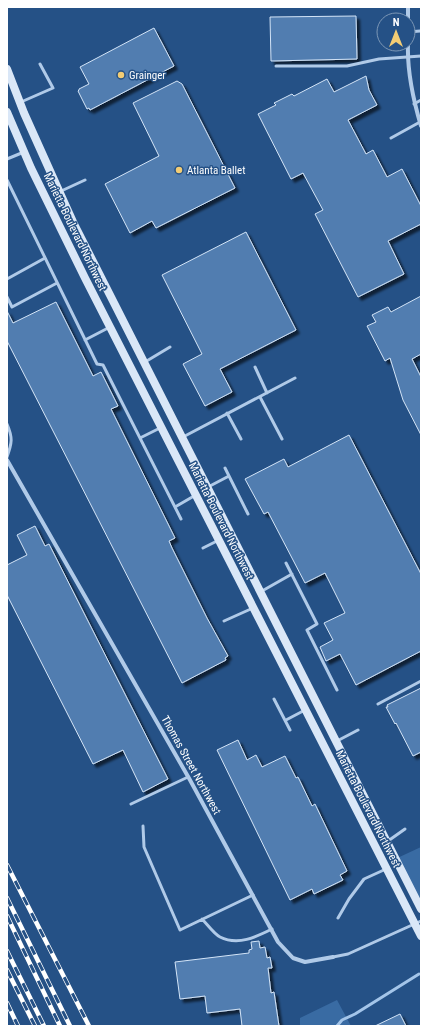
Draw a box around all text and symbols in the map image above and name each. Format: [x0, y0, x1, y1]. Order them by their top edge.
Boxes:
north arrow [376, 12, 416, 52]
text: N [393, 16, 400, 29]
place label: Grainger [129, 69, 166, 82]
marker: Grainger [116, 70, 126, 80]
place label: Atlanta Ballet [187, 164, 245, 177]
marker: Atlanta Ballet [174, 165, 184, 175]
street label: Marietta Boulevard Northwest [41, 171, 109, 293]
street label: Marietta Boulevard Northwest [186, 460, 256, 582]
street label: Thomas Street Northwest [158, 713, 224, 817]
street label: Marietta Boulevard Northwest [333, 748, 403, 870]

